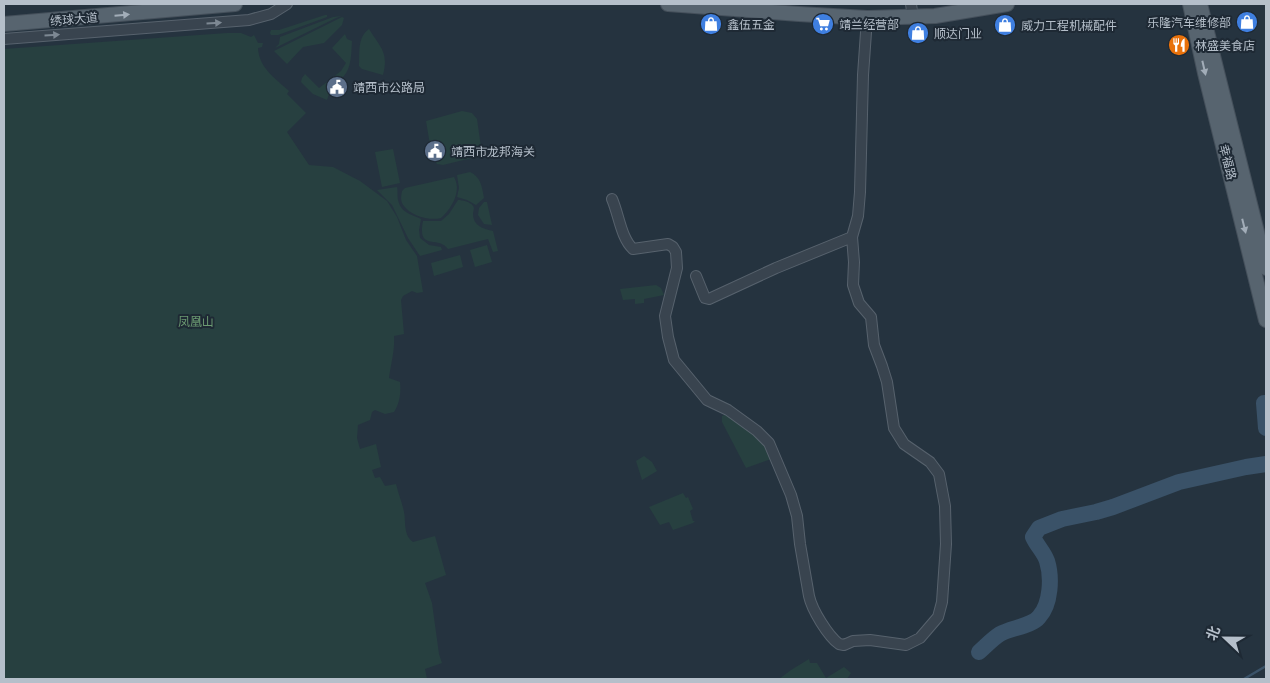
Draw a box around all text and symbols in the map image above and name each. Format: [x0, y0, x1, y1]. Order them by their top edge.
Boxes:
street label: 绣球大道 [49, 9, 99, 29]
one-way arrow [114, 10, 130, 18]
shop icon: 乐隆汽车维修部 [1235, 10, 1259, 34]
shop icon: 鑫伍五金 [699, 12, 723, 36]
supermarket icon: 靖兰经营部 [811, 12, 835, 36]
shop icon: 威力工程机械配件 [993, 13, 1017, 37]
place label: 乐隆汽车维修部 [1147, 15, 1231, 30]
place label: 鑫伍五金 [727, 17, 775, 32]
place label: 靖兰经营部 [839, 17, 899, 32]
one-way arrow [207, 18, 223, 26]
place label: 威力工程机械配件 [1021, 18, 1117, 33]
shop icon: 顺达门业 [906, 21, 930, 45]
place label: 顺达门业 [934, 26, 982, 41]
one-way arrow [45, 30, 61, 38]
restaurant icon: 林盛美食店 [1167, 33, 1191, 57]
place label: 林盛美食店 [1195, 38, 1255, 53]
one-way arrow [1200, 61, 1208, 76]
public building icon: 靖西市公路局 [325, 75, 349, 99]
place label: 靖西市公路局 [353, 80, 425, 95]
public building icon: 靖西市龙邦海关 [423, 139, 447, 163]
street label: 幸福路 [1216, 143, 1240, 181]
place label: 靖西市龙邦海关 [451, 144, 535, 159]
one-way arrow [1240, 218, 1248, 233]
park label: 凤凰山 [178, 314, 214, 329]
north arrow [1200, 613, 1250, 663]
text: 北 [1202, 623, 1224, 643]

